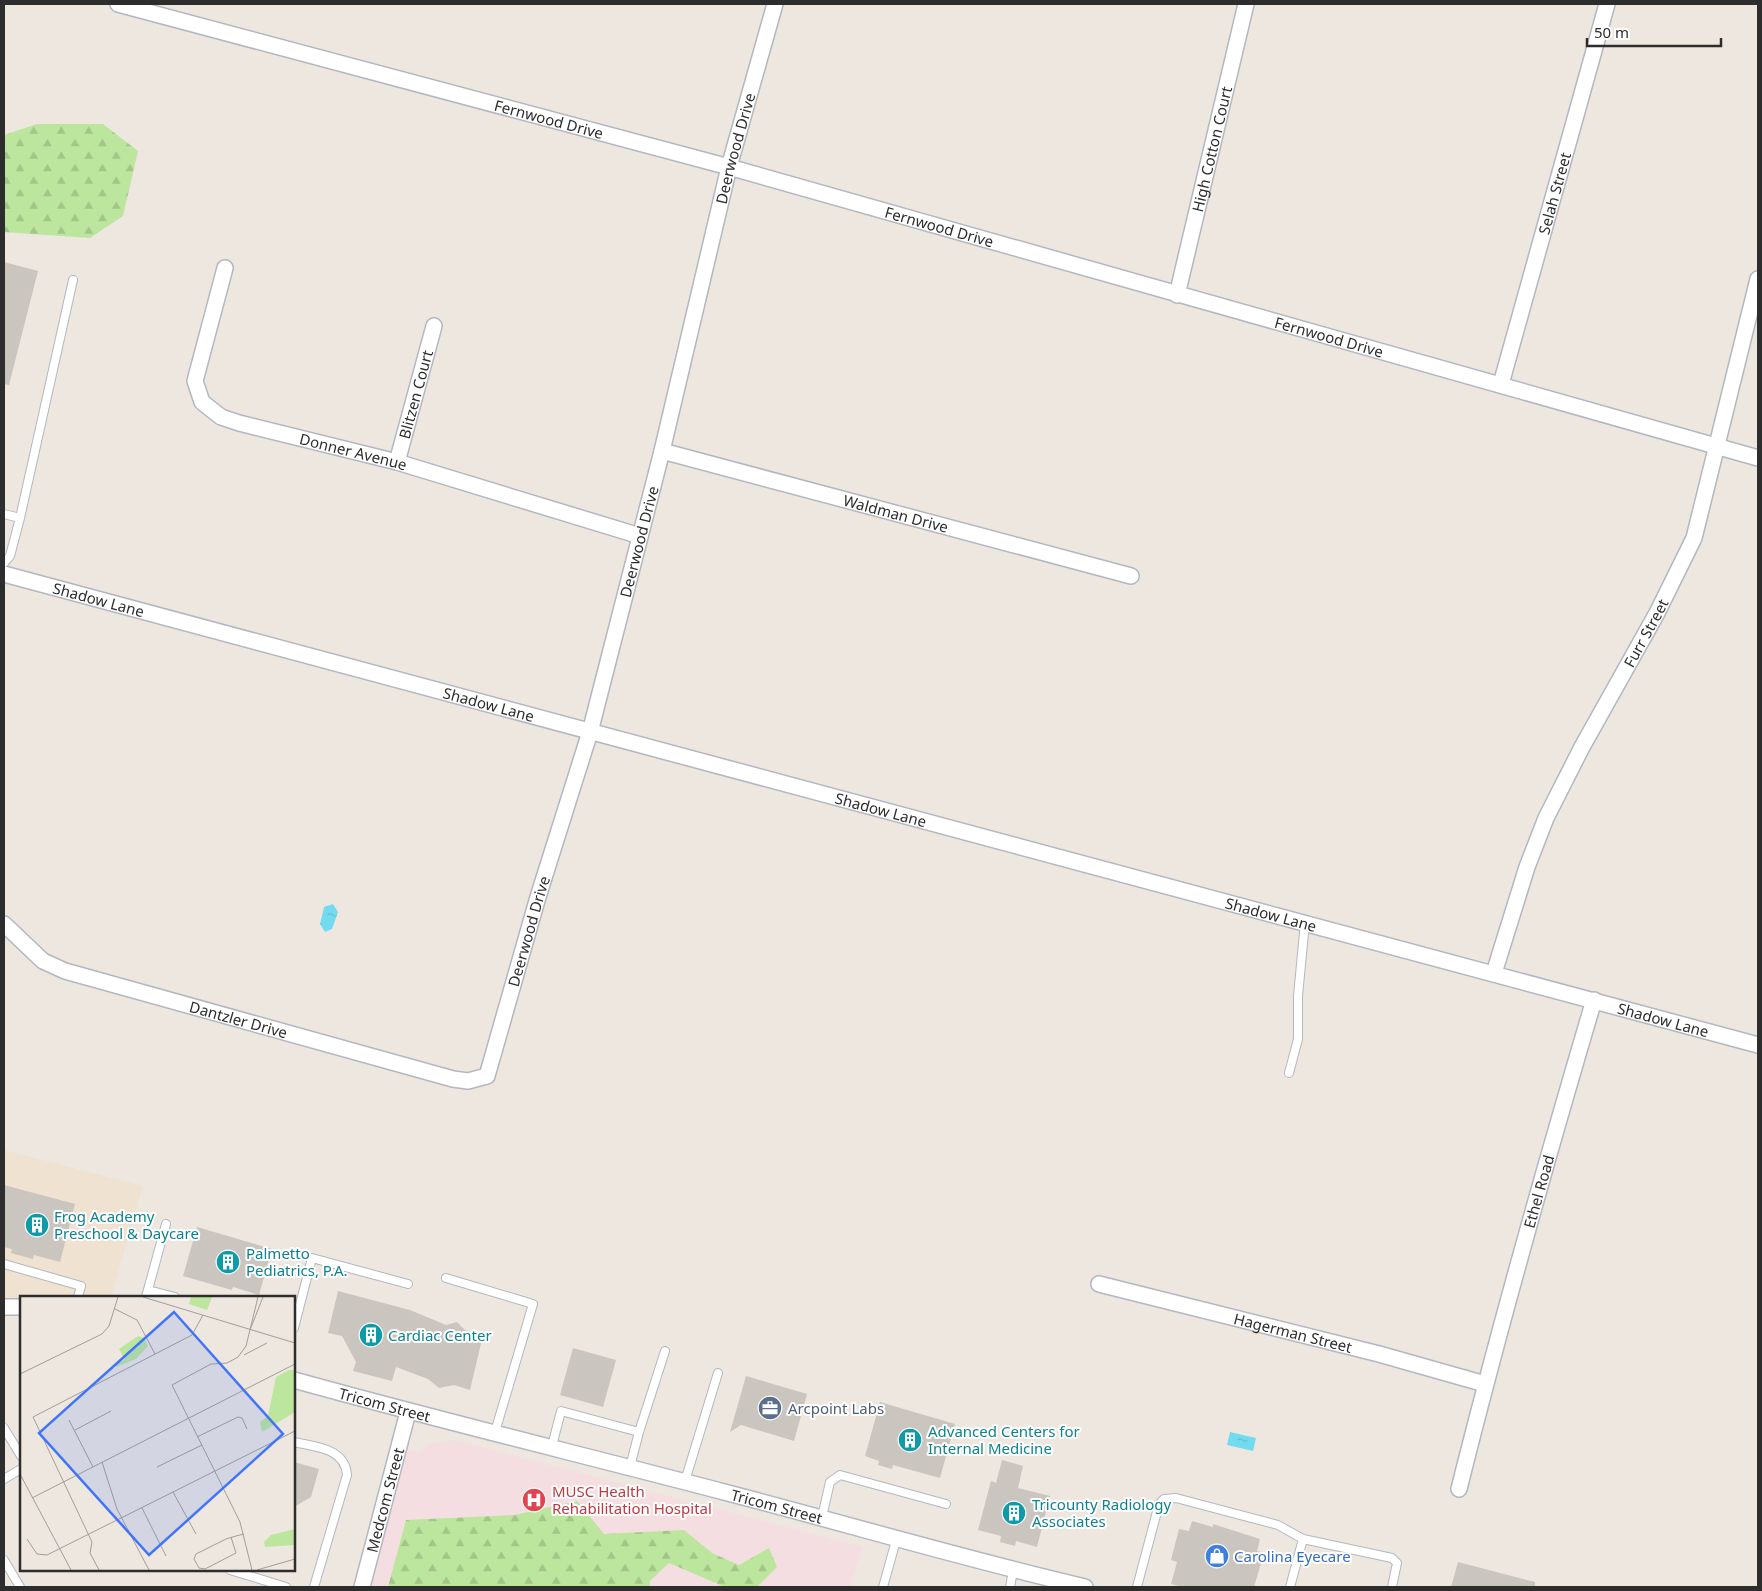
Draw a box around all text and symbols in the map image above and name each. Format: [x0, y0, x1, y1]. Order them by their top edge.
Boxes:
scale bar [1587, 15, 1721, 47]
text: 50 m [1594, 22, 1629, 42]
street label: High Cotton Court [1187, 84, 1236, 214]
street label: Deerwood Drive [711, 90, 759, 206]
street label: Fernwood Drive [492, 95, 606, 143]
street label: Selah Street [1533, 150, 1575, 236]
street label: Fernwood Drive [883, 202, 996, 251]
street label: Fernwood Drive [1273, 312, 1386, 362]
street label: Blitzen Court [394, 347, 437, 441]
street label: Donner Avenue [298, 428, 409, 474]
street label: Deerwood Drive [615, 484, 663, 600]
street label: Waldman Drive [841, 490, 951, 537]
street label: Shadow Lane [51, 578, 146, 621]
street label: Furr Street [1619, 595, 1673, 671]
street label: Shadow Lane [441, 682, 537, 726]
street label: Shadow Lane [833, 788, 929, 831]
street label: Deerwood Drive [503, 873, 554, 989]
street label: Shadow Lane [1223, 892, 1319, 936]
street label: Dantzler Drive [187, 996, 290, 1042]
street label: Shadow Lane [1615, 998, 1711, 1041]
street label: Ethel Road [1519, 1152, 1558, 1230]
place label: Frog Academy Preschool & Daycare [54, 1206, 199, 1243]
building icon: Frog Academy Preschool & Daycare [24, 1212, 50, 1238]
place label: Palmetto Pediatrics, P.A. [246, 1243, 348, 1280]
building icon: Palmetto Pediatrics, P.A. [215, 1249, 241, 1275]
inset map [20, 1296, 295, 1571]
street label: Hagerman Street [1232, 1308, 1355, 1357]
building icon: Cardiac Center [358, 1322, 384, 1348]
place label: Cardiac Center [388, 1325, 492, 1345]
street label: Tricom Street [337, 1383, 433, 1426]
office icon: Arcpoint Labs [757, 1395, 783, 1421]
place label: Arcpoint Labs [788, 1398, 884, 1418]
place label: Advanced Centers for Internal Medicine [928, 1421, 1080, 1458]
building icon: Advanced Centers for Internal Medicine [897, 1427, 923, 1453]
street label: Medcom Street [362, 1445, 408, 1554]
place label: MUSC Health Rehabilitation Hospital [552, 1481, 712, 1518]
street label: Tricom Street [729, 1484, 825, 1528]
hospital icon: MUSC Health Rehabilitation Hospital [521, 1487, 547, 1513]
place label: Tricounty Radiology Associates [1032, 1494, 1172, 1531]
building icon: Tricounty Radiology Associates [1001, 1500, 1027, 1526]
shop icon: Carolina Eyecare [1204, 1543, 1230, 1569]
place label: Carolina Eyecare [1234, 1546, 1351, 1566]

